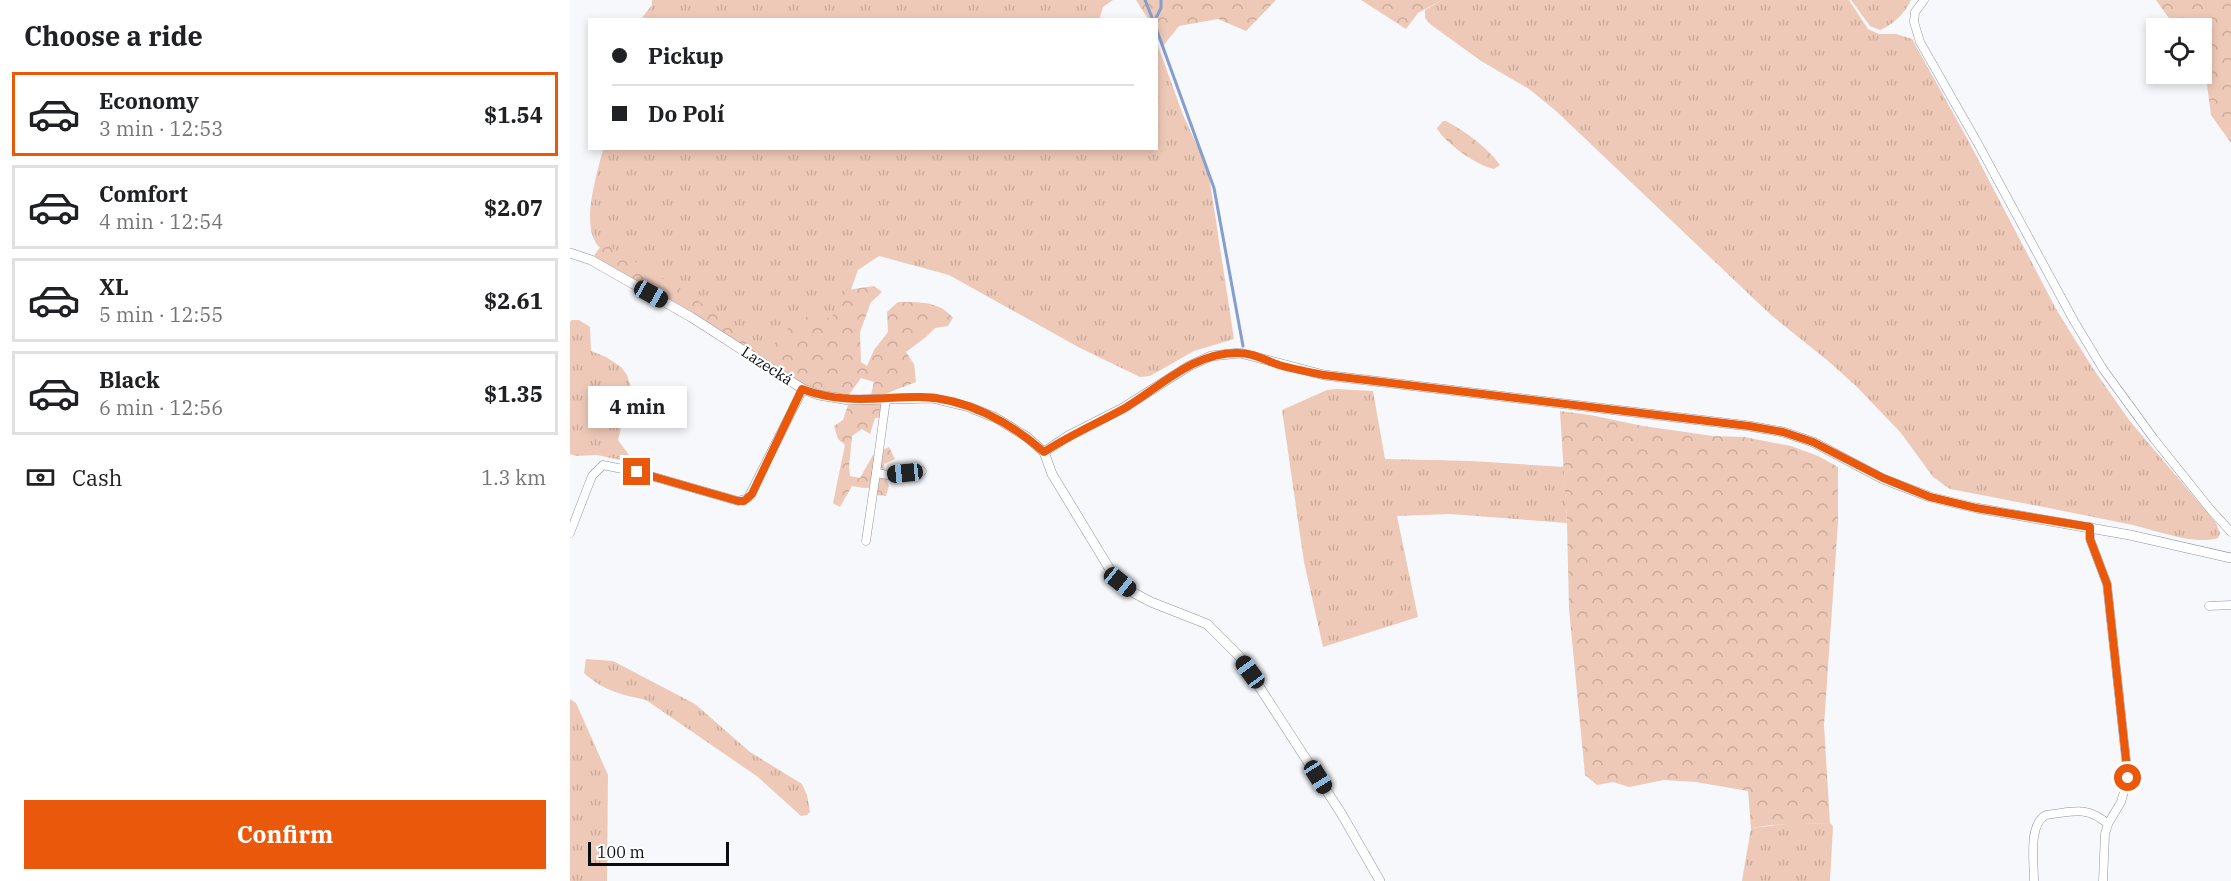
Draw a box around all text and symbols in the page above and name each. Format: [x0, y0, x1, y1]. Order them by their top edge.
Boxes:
text: Choose a ride [24, 18, 203, 53]
map controls [2146, 18, 2212, 84]
button: locate [2146, 18, 2212, 84]
text: Pickup [648, 41, 724, 70]
text: Economy [99, 86, 199, 115]
icon: car [27, 87, 81, 141]
text: Do Polí [648, 99, 724, 128]
text: $1.54 [484, 100, 543, 129]
text: 3 min · 12:53 [99, 115, 223, 142]
text: Comfort [99, 179, 188, 208]
icon: car [27, 180, 81, 234]
text: $2.07 [484, 193, 543, 222]
text: 4 min · 12:54 [99, 208, 223, 235]
text: XL [99, 272, 129, 301]
icon: car [27, 273, 81, 327]
car [631, 277, 671, 311]
text: $2.61 [484, 286, 543, 315]
text: 5 min · 12:55 [99, 301, 223, 328]
street label: Lazecká [738, 342, 796, 389]
text: Black [99, 365, 160, 394]
icon: car [27, 366, 81, 420]
text: $1.35 [484, 379, 543, 408]
callout: 4 min [587, 385, 686, 427]
text: 4 min [610, 393, 666, 420]
text: 6 min · 12:56 [99, 394, 223, 421]
route end [623, 458, 650, 485]
icon: cash [24, 461, 57, 494]
car [886, 462, 924, 484]
text: Cash [72, 463, 123, 492]
text: 1.3 km [481, 464, 546, 491]
car [1100, 564, 1140, 600]
car [1232, 652, 1268, 692]
car [1301, 757, 1335, 797]
route start [2114, 764, 2141, 791]
button: Confirm [24, 800, 546, 869]
scale bar [588, 839, 729, 866]
text: 100 m [597, 842, 645, 862]

